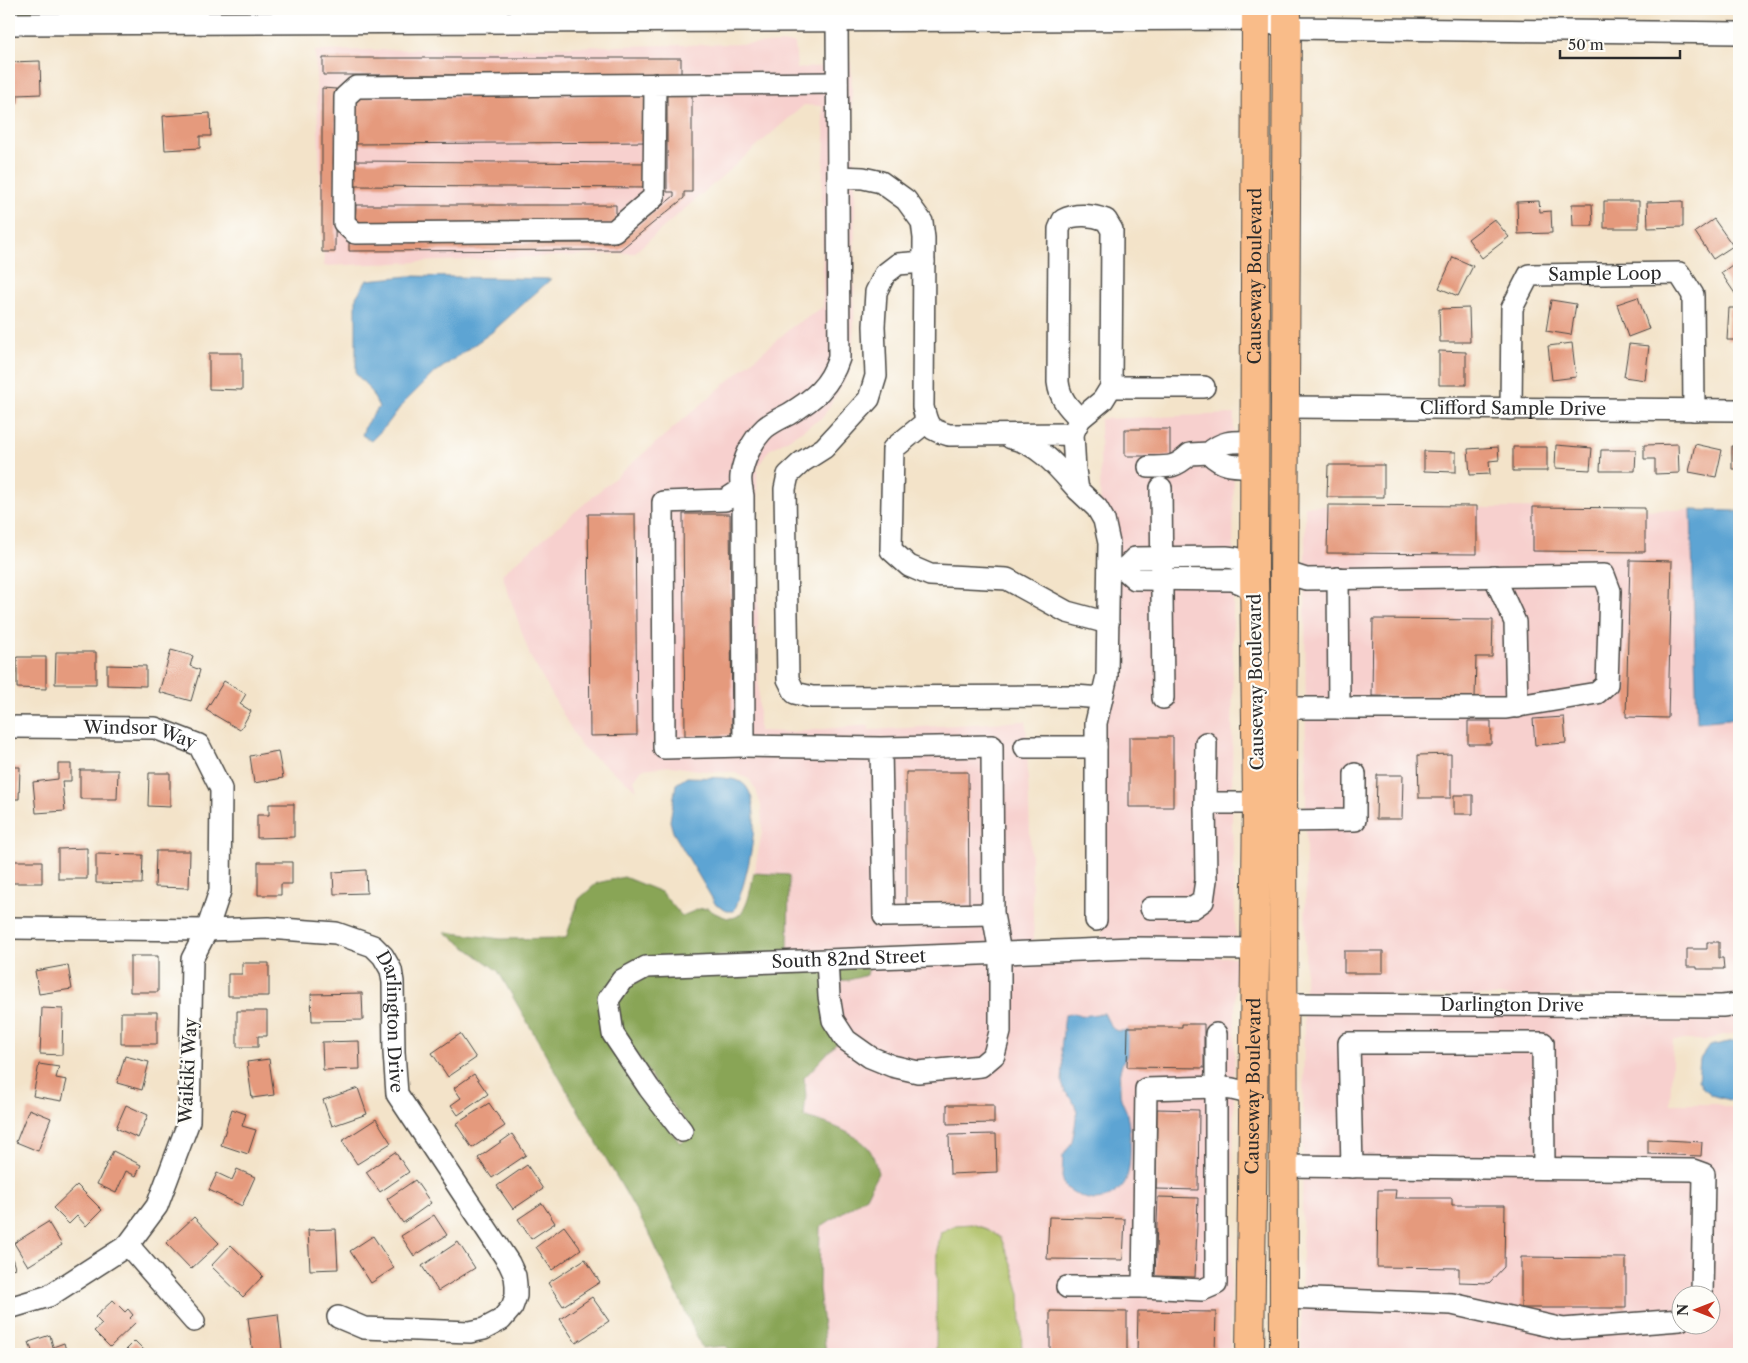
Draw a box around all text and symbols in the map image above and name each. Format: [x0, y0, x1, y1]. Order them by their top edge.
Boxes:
scale bar [1560, 28, 1680, 60]
text: 50 m [1568, 35, 1604, 54]
street label: Causeway Boulevard [1244, 188, 1266, 364]
street label: Sample Loop [1548, 262, 1662, 286]
street label: Clifford Sample Drive [1420, 397, 1606, 420]
street label: Causeway Boulevard [1243, 593, 1269, 770]
street label: Windsor Way [82, 717, 200, 754]
street label: South 82nd Street [771, 945, 927, 973]
street label: Darlington Drive [371, 947, 408, 1094]
street label: Darlington Drive [1440, 994, 1584, 1016]
street label: Causeway Boulevard [1241, 997, 1266, 1175]
street label: Waikiki Way [174, 1016, 202, 1126]
north arrow [1670, 1286, 1720, 1336]
text: N [1674, 1304, 1692, 1316]

